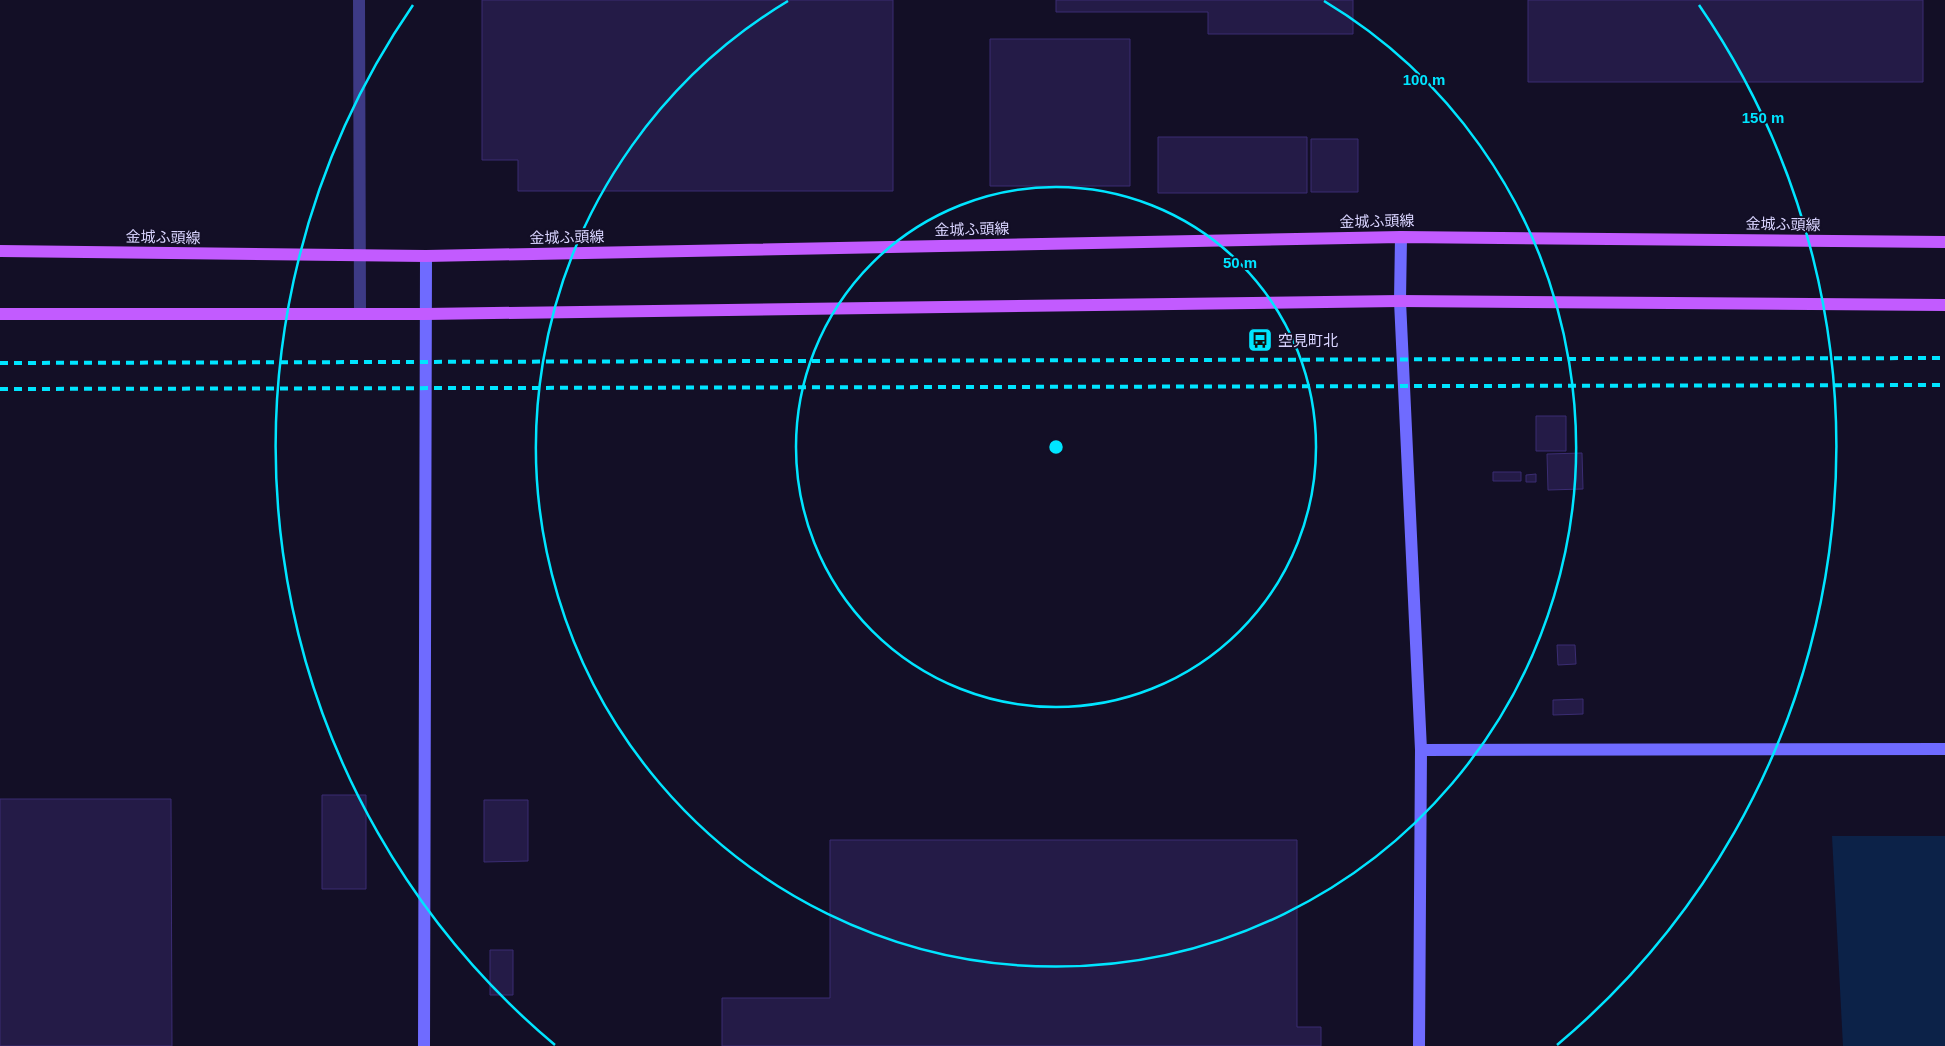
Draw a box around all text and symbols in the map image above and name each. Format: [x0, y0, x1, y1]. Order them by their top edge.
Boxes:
text: 100 m [1403, 71, 1445, 88]
text: 150 m [1742, 109, 1784, 126]
street label: 金城ふ頭線 [1339, 212, 1415, 230]
street label: 金城ふ頭線 [1745, 215, 1821, 233]
street label: 金城ふ頭線 [934, 220, 1010, 238]
street label: 金城ふ頭線 [125, 228, 201, 246]
street label: 金城ふ頭線 [529, 228, 605, 246]
text: 50 m [1223, 254, 1257, 271]
bus stop icon: 空見町北 [1247, 327, 1273, 353]
place label: 空見町北 [1278, 332, 1338, 349]
centre of rings [1047, 438, 1065, 456]

